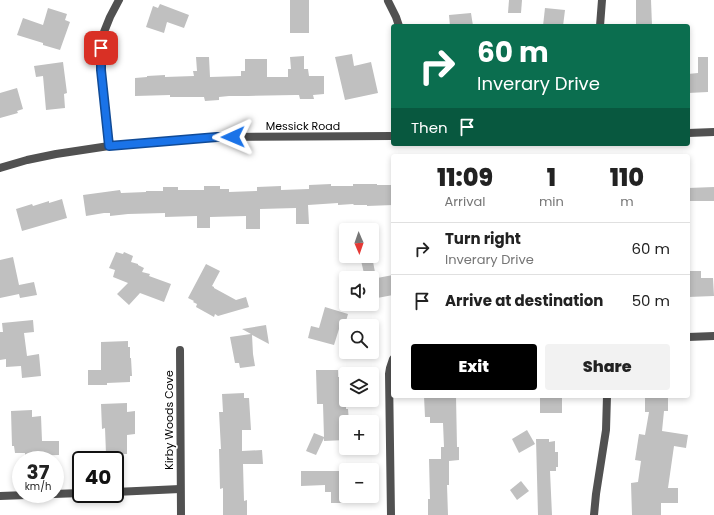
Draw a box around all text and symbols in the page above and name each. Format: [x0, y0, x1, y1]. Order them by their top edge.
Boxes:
pin [84, 31, 118, 65]
text: 60 m [477, 33, 549, 72]
icon: arrive [90, 37, 112, 59]
icon: right [411, 40, 463, 92]
text: Inverary Drive [477, 71, 600, 96]
position arrow [212, 116, 254, 158]
icon: arrive [456, 116, 478, 138]
text: Then [411, 117, 448, 138]
street label: Messick Road [266, 118, 340, 134]
text: 11:09 [437, 161, 493, 194]
text: 1 [547, 161, 556, 194]
text: 110 [610, 161, 644, 194]
text: Arrival [444, 192, 485, 211]
text: min [539, 192, 564, 211]
text: m [620, 192, 634, 211]
north arrow [339, 223, 379, 263]
map controls [339, 223, 379, 503]
text: Turn right [445, 228, 521, 249]
icon: right [411, 238, 433, 260]
text: 60 m [632, 238, 670, 259]
text: Inverary Drive [445, 250, 534, 269]
button: sound [339, 271, 379, 311]
icon: arrive [411, 290, 433, 312]
text: Arrive at destination [445, 290, 603, 311]
text: 50 m [632, 290, 670, 311]
button: search [339, 319, 379, 359]
button: Exit [411, 344, 537, 390]
button: Share [545, 344, 670, 390]
button: layers [339, 367, 379, 407]
street label: Kirby Woods Cove [161, 370, 177, 470]
button: + [339, 415, 379, 455]
speed limit sign: 40 [72, 451, 124, 503]
text: 37 [27, 458, 49, 486]
button: − [339, 463, 379, 503]
text: km/h [25, 479, 51, 494]

